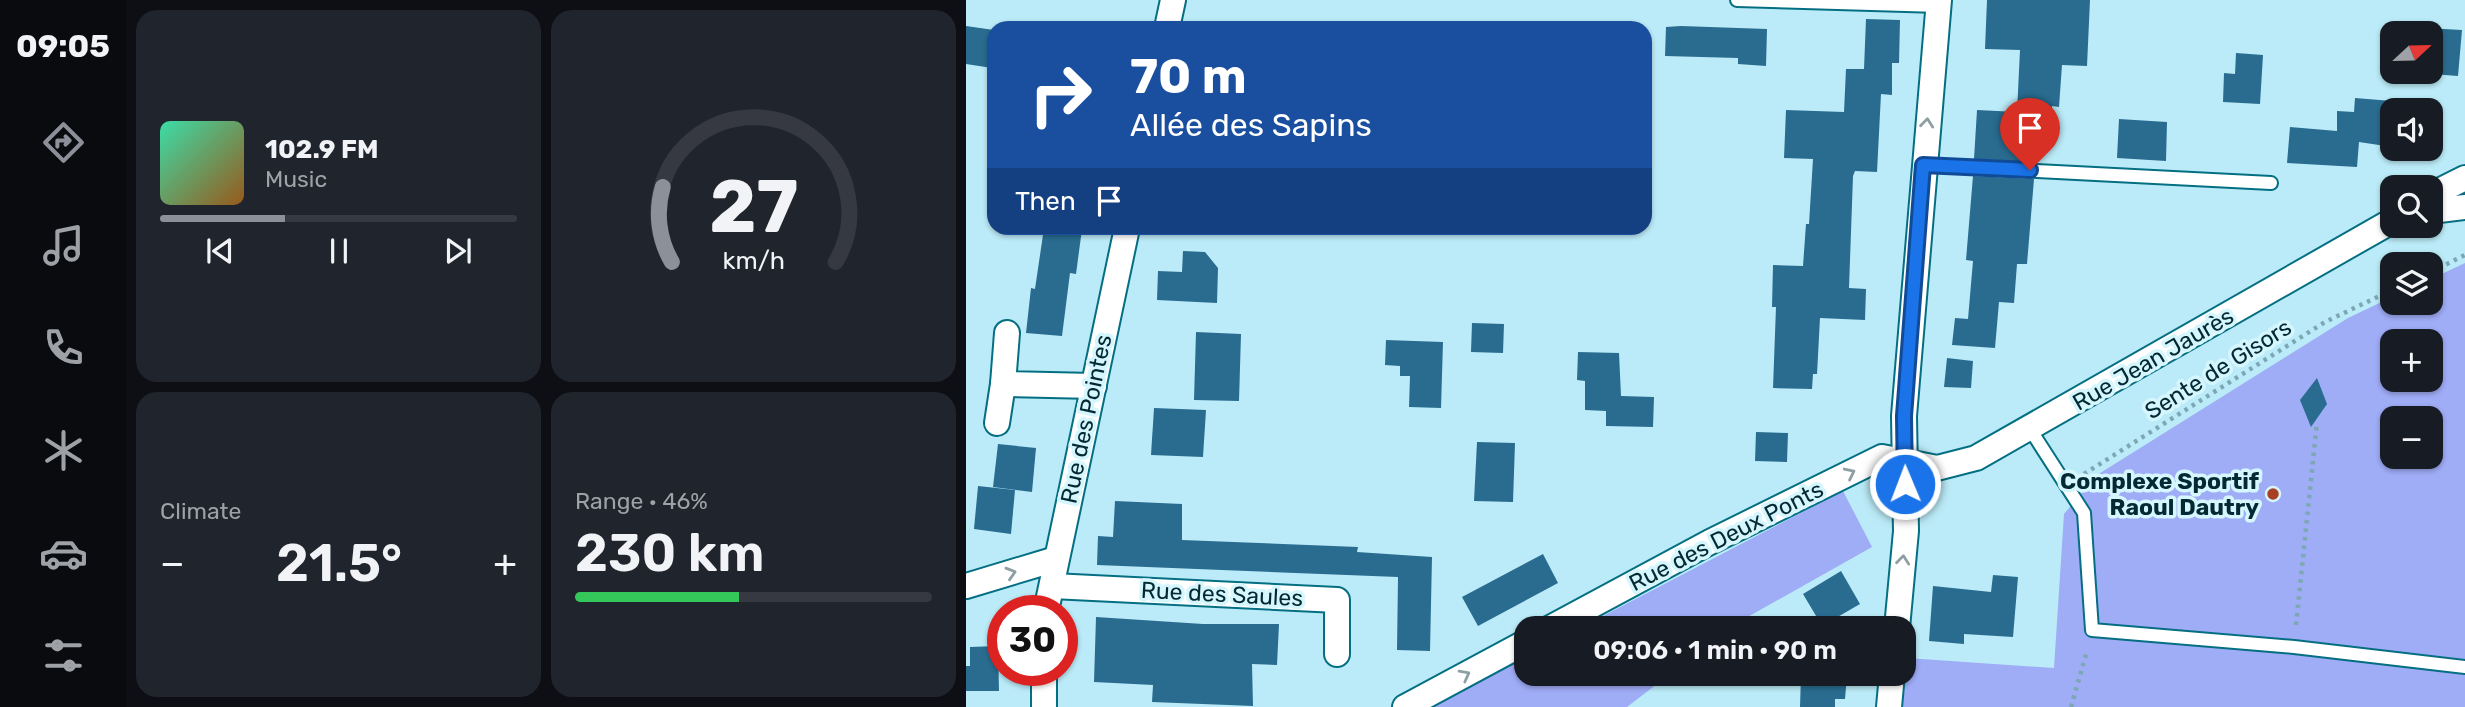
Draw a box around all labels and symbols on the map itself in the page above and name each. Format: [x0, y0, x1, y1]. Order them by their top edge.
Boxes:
north arrow [2380, 21, 2443, 84]
pin [2000, 98, 2060, 170]
one-way arrow [1919, 117, 1934, 128]
street label: Rue Jean Jaurès [2067, 302, 2239, 416]
street label: Sente de Gisors [2140, 313, 2296, 425]
street label: Rue des Pointes [1054, 332, 1118, 506]
position arrow [1868, 447, 1942, 521]
one-way arrow [1843, 467, 1855, 481]
place label: Complexe Sportif Raoul Dautry [2060, 467, 2260, 521]
street label: Rue des Deux Ponts [1624, 475, 1828, 597]
marker: Complexe Sportif Raoul Dautry [2265, 486, 2281, 502]
one-way arrow [1896, 555, 1911, 566]
one-way arrow [1004, 566, 1016, 581]
street label: Rue des Saules [1140, 576, 1304, 612]
speed limit sign: 30 [987, 595, 1078, 686]
one-way arrow [1458, 669, 1470, 683]

